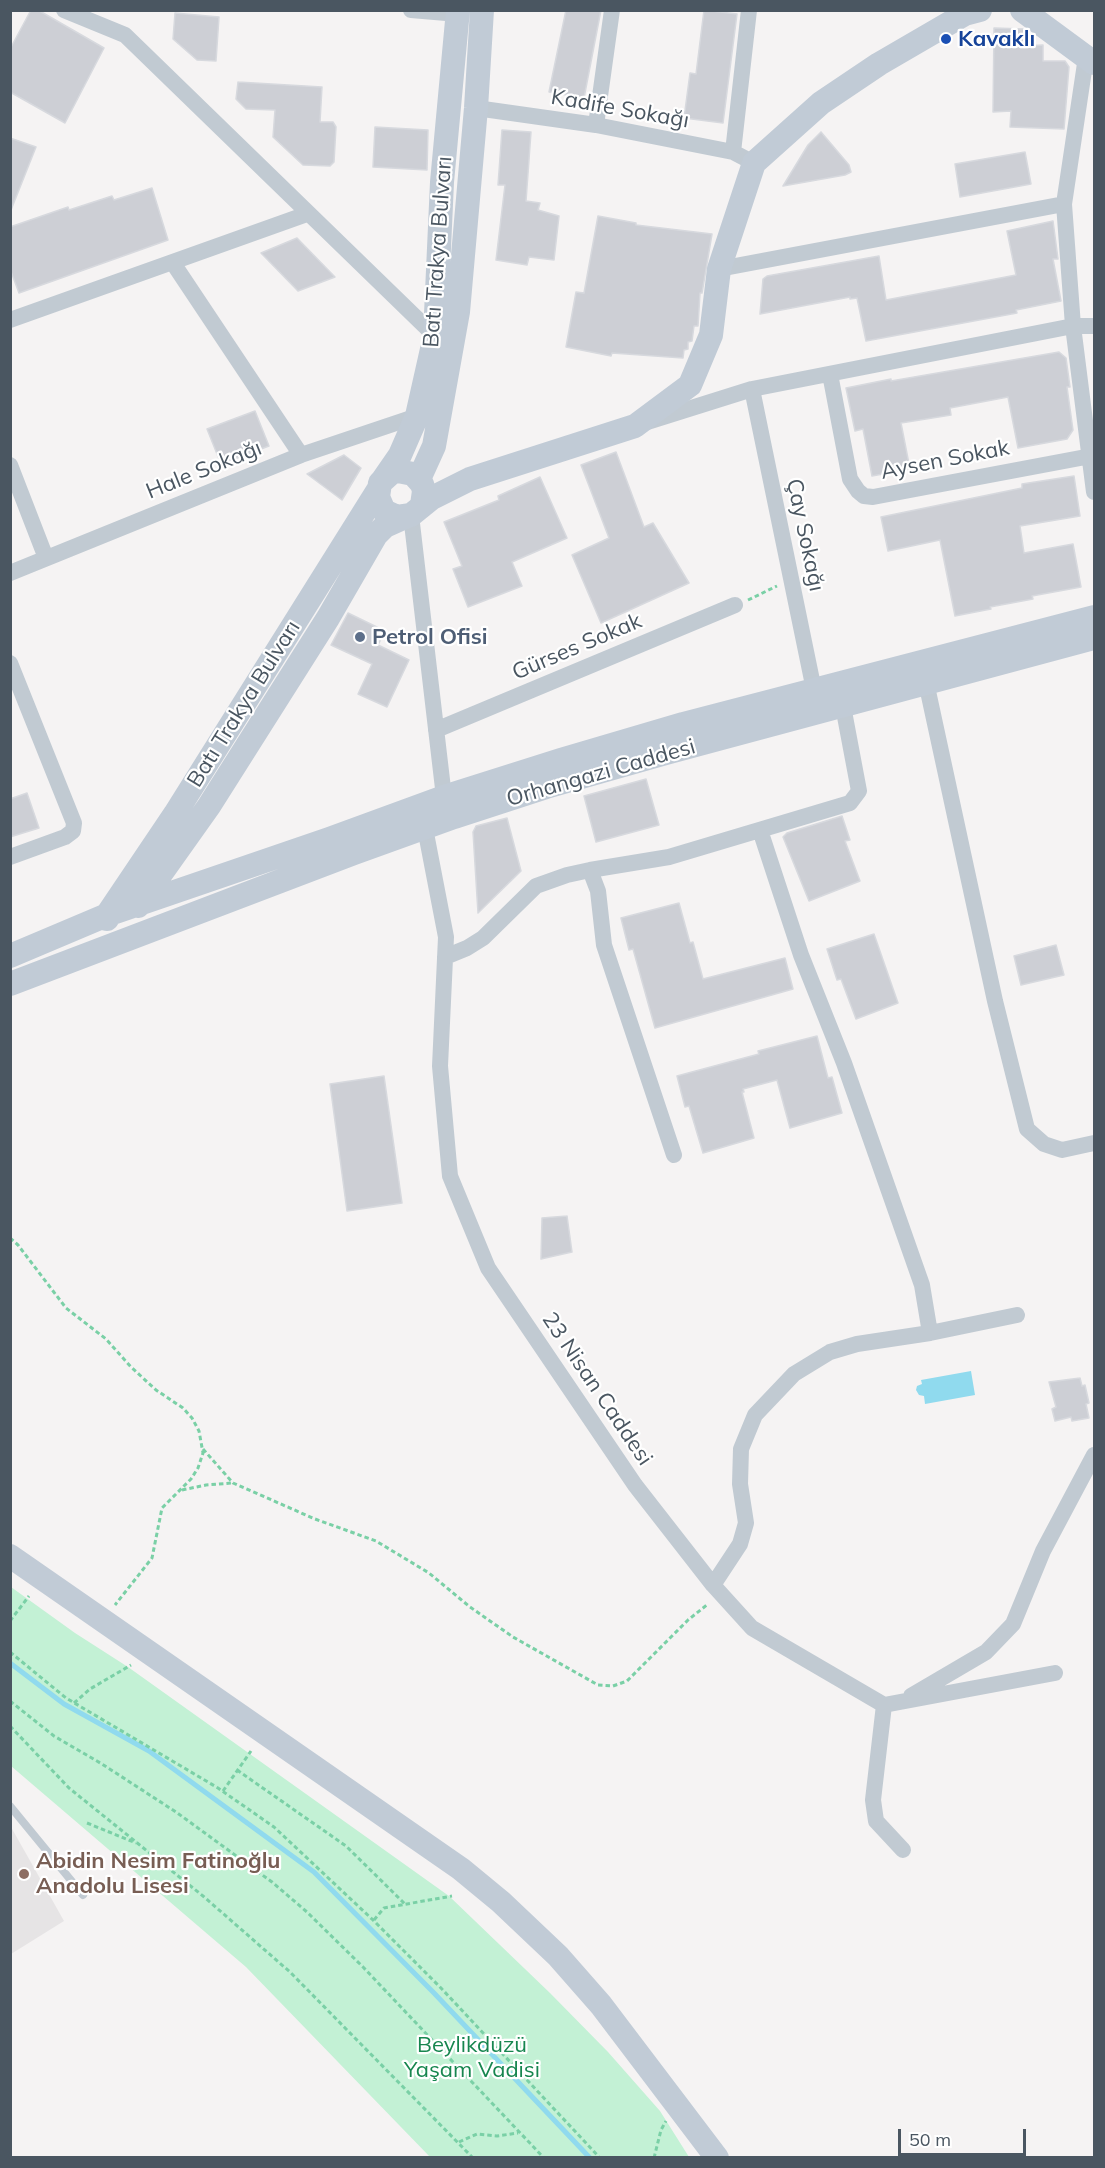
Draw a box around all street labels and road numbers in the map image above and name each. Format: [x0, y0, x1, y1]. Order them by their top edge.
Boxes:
street label: Kadife Sokağı [549, 84, 691, 134]
street label: Batı Trakya Bulvarı [418, 155, 458, 349]
street label: Hale Sokağı [142, 435, 266, 505]
street label: Aysen Sokak [878, 435, 1012, 485]
street label: Çay Sokağı [780, 476, 830, 594]
street label: Gürses Sokak [508, 608, 646, 686]
street label: Batı Trakya Bulvarı [182, 616, 306, 792]
street label: Orhangazi Caddesi [504, 733, 698, 813]
street label: 23 Nisan Caddesi [536, 1307, 658, 1471]

